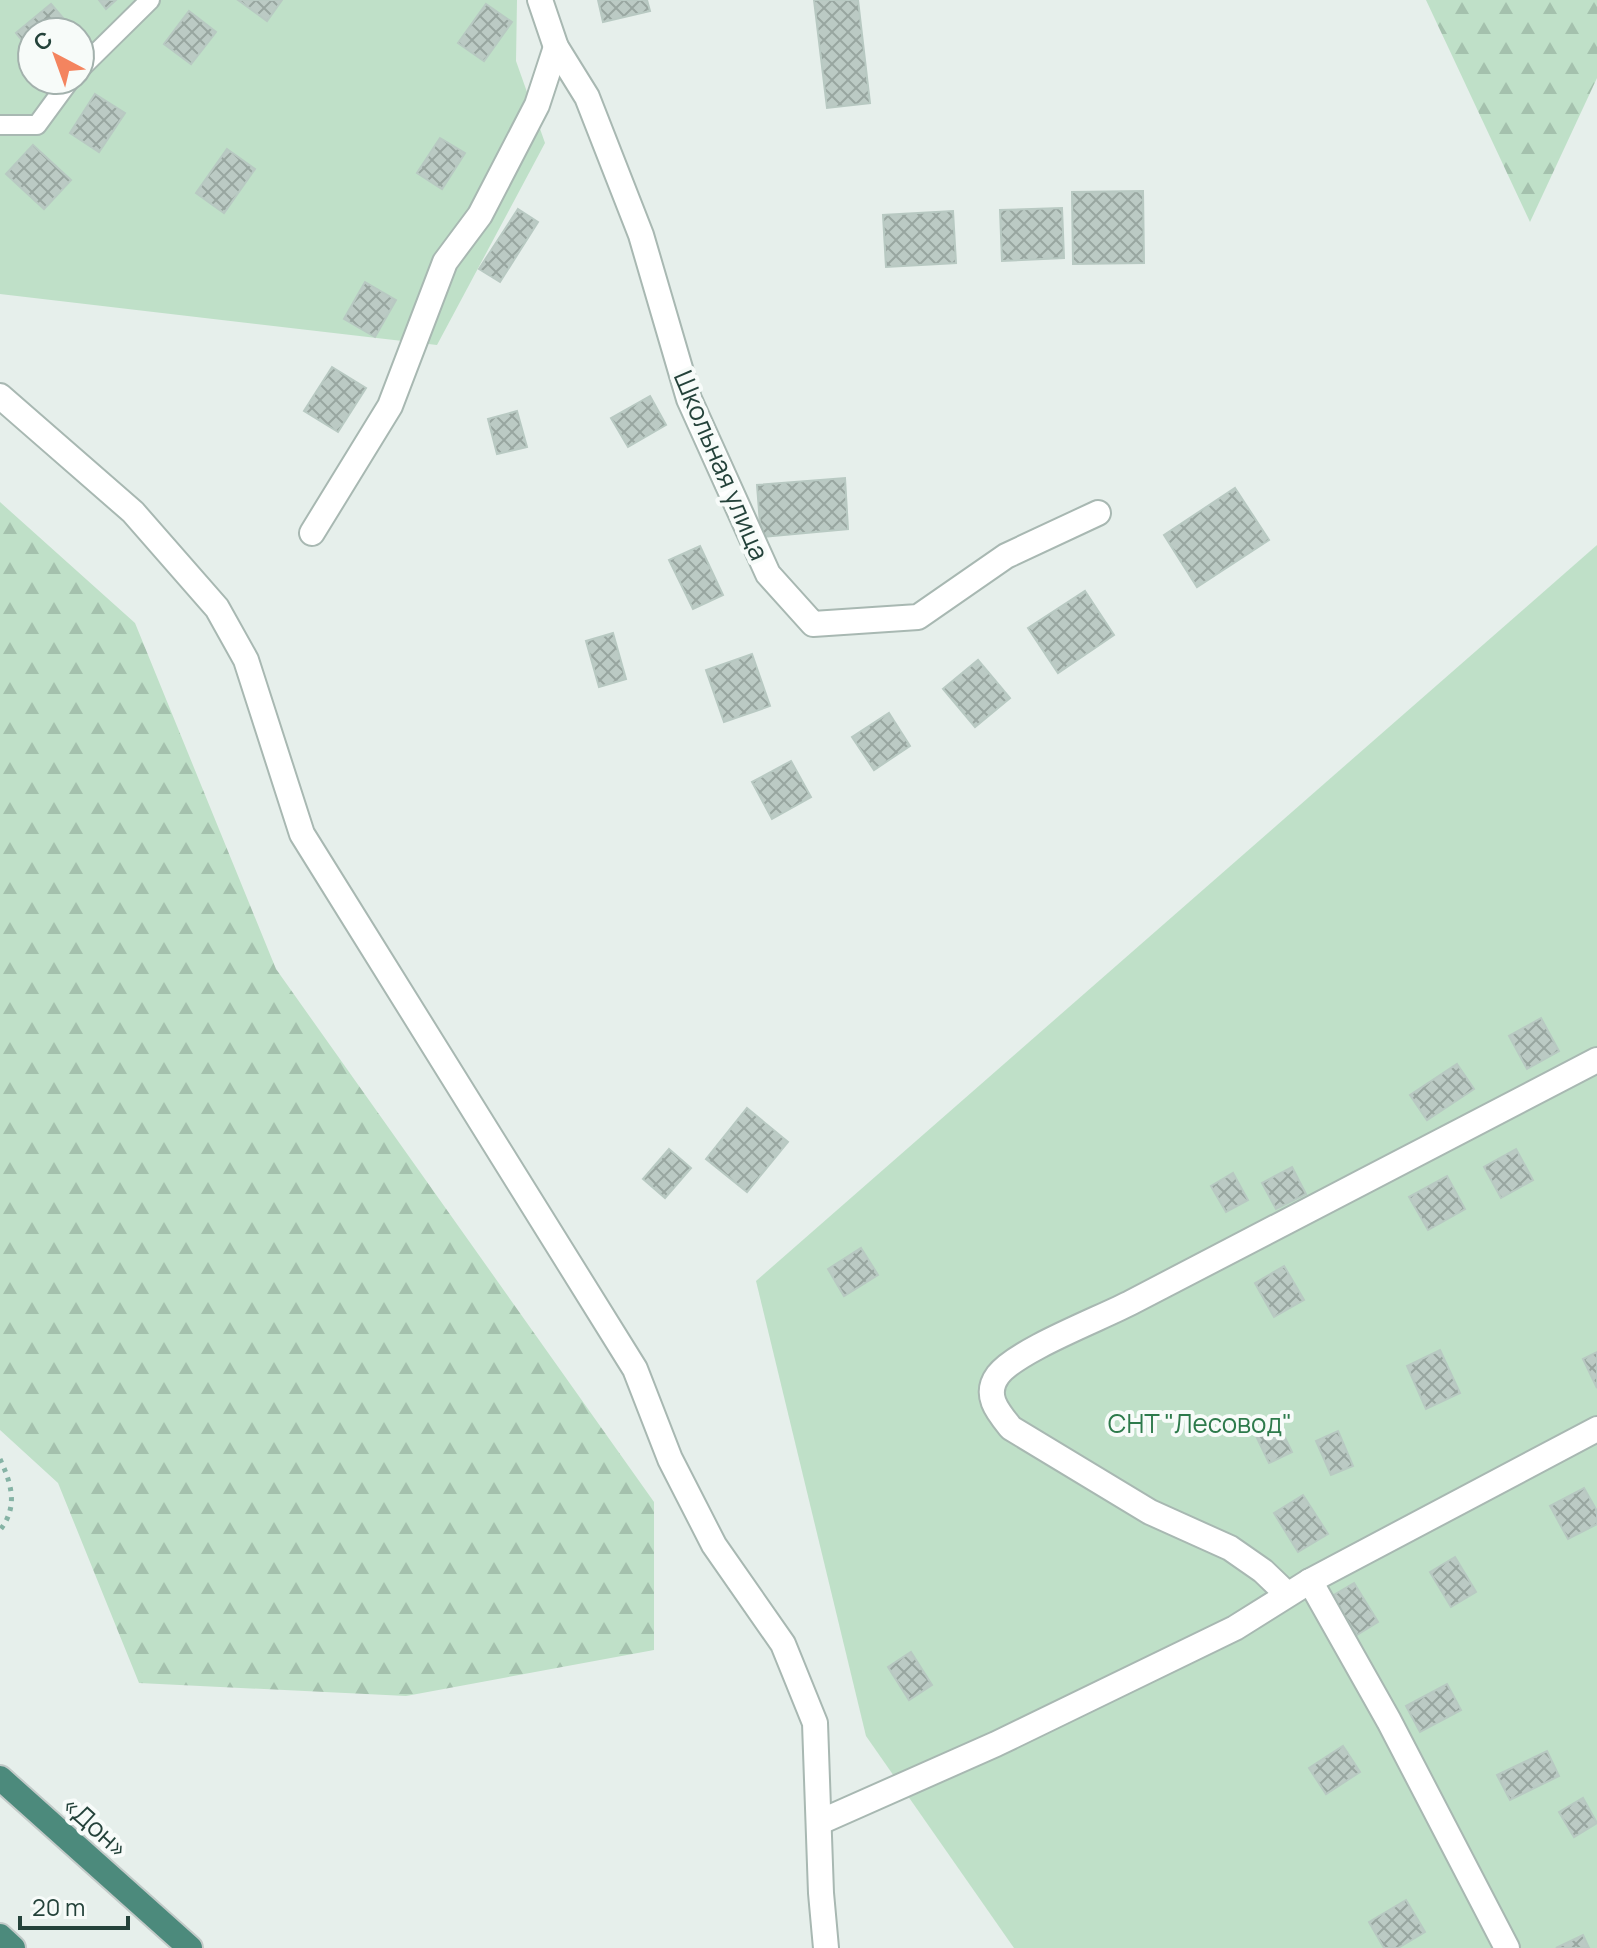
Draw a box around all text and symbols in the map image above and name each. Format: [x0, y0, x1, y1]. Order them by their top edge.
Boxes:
north arrow [16, 16, 96, 96]
text: С [27, 24, 59, 58]
street label: Школьная улица [666, 365, 778, 565]
park label: СНТ "Лесовод" [1108, 1405, 1292, 1441]
street label: «Дон» [55, 1787, 137, 1865]
scale bar [20, 1880, 128, 1930]
text: 20 m [32, 1890, 85, 1923]

